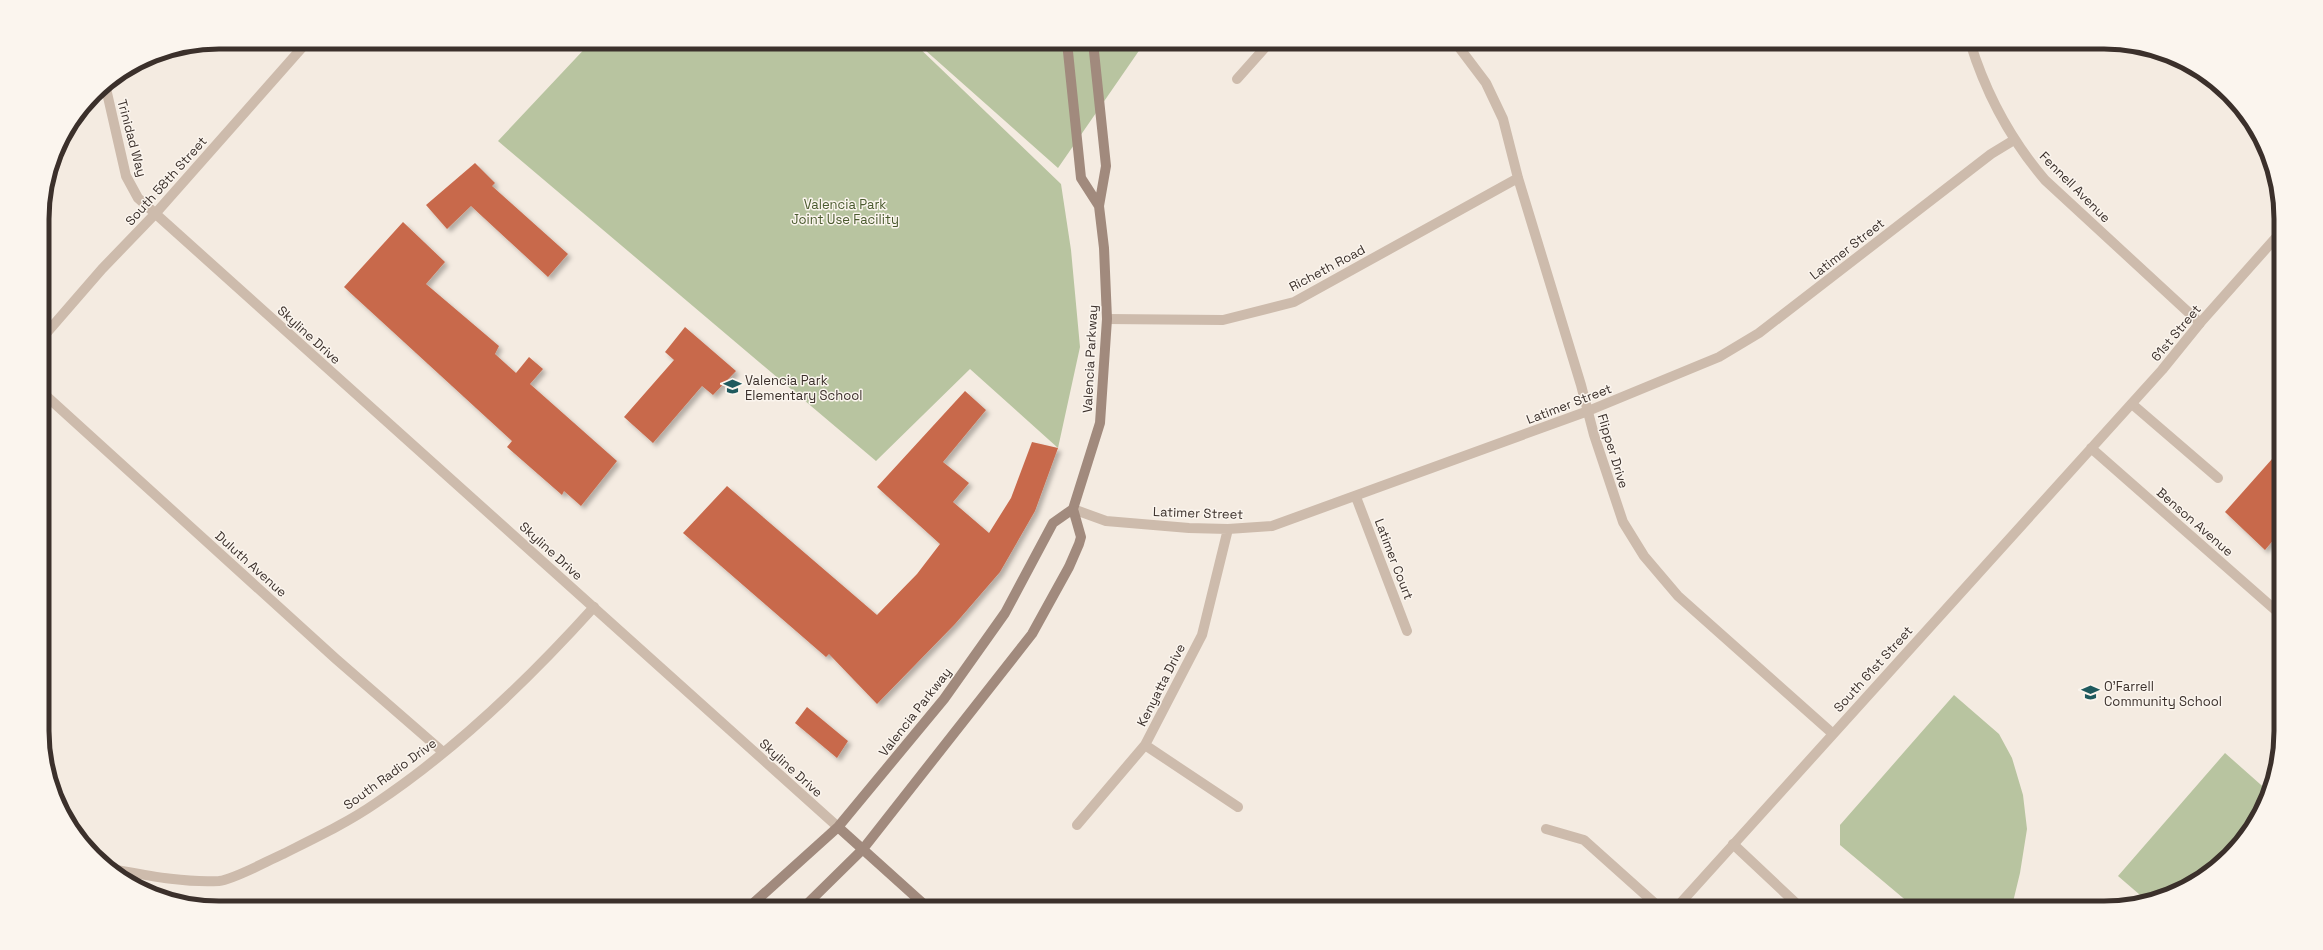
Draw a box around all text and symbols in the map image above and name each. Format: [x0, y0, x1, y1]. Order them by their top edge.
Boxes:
street label: Trinidad Way [113, 97, 151, 179]
street label: South 58th Street [121, 133, 211, 229]
street label: Fennell Avenue [2036, 148, 2114, 226]
park label: Valencia Park Joint Use Facility [791, 196, 899, 228]
street label: Latimer Street [1806, 215, 1888, 283]
street label: Richeth Road [1286, 241, 1368, 295]
street label: 61st Street [2147, 301, 2205, 365]
street label: Skyline Drive [274, 302, 344, 368]
street label: Valencia Parkway [1079, 304, 1101, 414]
place label: Valencia Park Elementary School [745, 372, 862, 404]
school or university icon: Valencia Park Elementary School [722, 377, 742, 397]
street label: Latimer Street [1524, 380, 1614, 428]
street label: Flipper Drive [1594, 412, 1632, 490]
street label: Benson Avenue [2153, 484, 2237, 560]
street label: Latimer Street [1153, 503, 1243, 523]
street label: Latimer Court [1371, 516, 1417, 602]
street label: Skyline Drive [516, 518, 586, 584]
street label: Duluth Avenue [212, 527, 290, 601]
street label: South 61st Street [1830, 622, 1916, 716]
street label: Kenyatta Drive [1133, 641, 1189, 729]
street label: Valencia Parkway [875, 664, 955, 760]
place label: O'Farrell Community School [2104, 678, 2222, 710]
school or university icon: O'Farrell Community School [2081, 683, 2101, 703]
street label: South Radio Drive [340, 735, 440, 813]
street label: Skyline Drive [756, 735, 826, 801]

